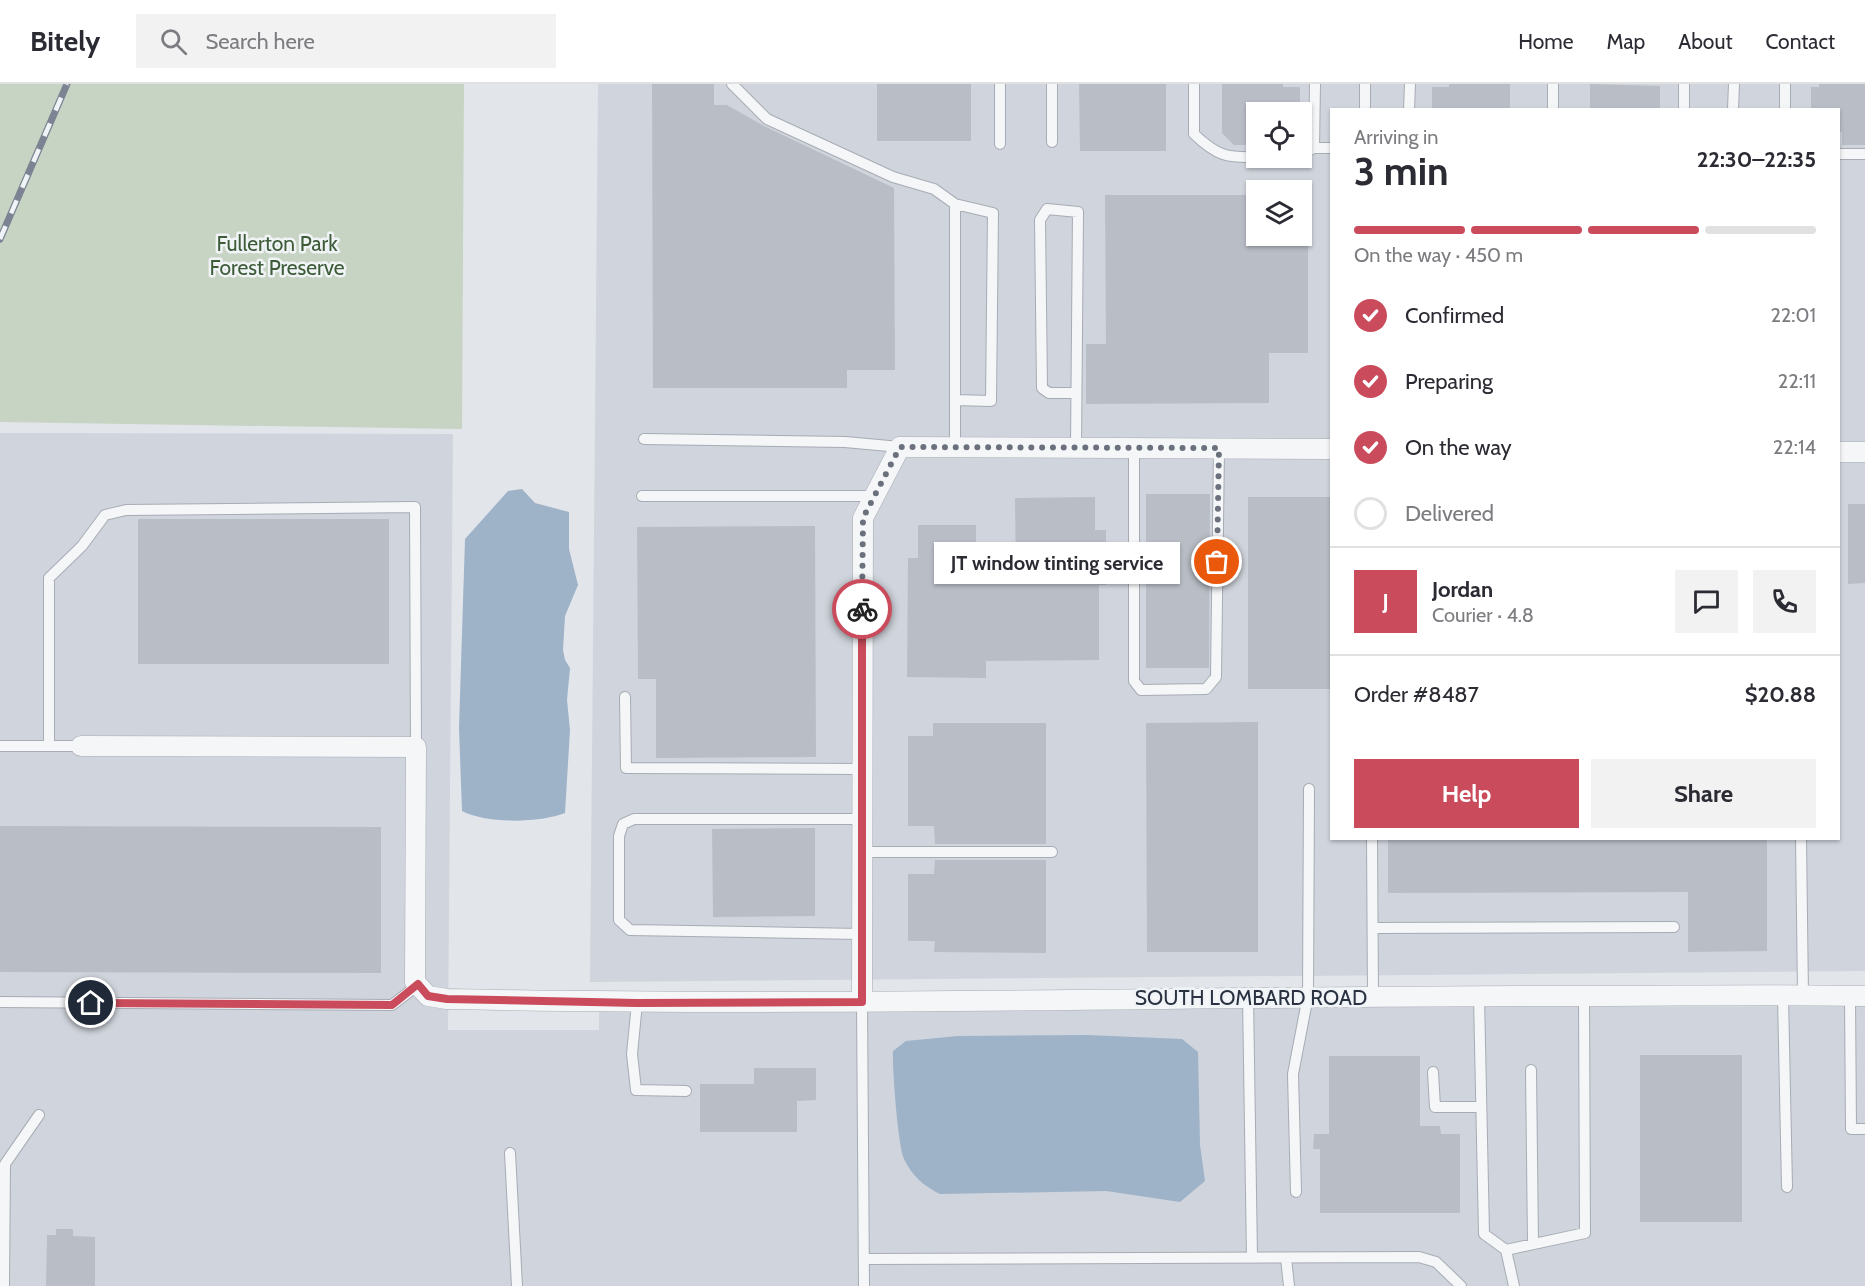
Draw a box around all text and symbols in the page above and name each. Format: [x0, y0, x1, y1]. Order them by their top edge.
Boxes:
search box [136, 14, 556, 68]
text: Bitely [30, 24, 100, 58]
icon: search [157, 25, 190, 58]
text: Search here [205, 28, 315, 55]
text: Home [1518, 29, 1574, 54]
text: Map [1607, 29, 1645, 54]
text: About [1678, 29, 1732, 54]
text: Contact [1765, 29, 1835, 54]
map controls [1246, 102, 1312, 246]
button: locate [1246, 102, 1312, 168]
text: Arriving in [1354, 125, 1438, 149]
text: 22:30–22:35 [1697, 146, 1816, 173]
text: 3 min [1354, 147, 1449, 195]
button: layers [1246, 180, 1312, 246]
park label: Fullerton Park Forest Preserve [209, 231, 345, 280]
text: On the way · 450 m [1354, 243, 1523, 267]
icon: check [1354, 299, 1387, 332]
text: Confirmed [1405, 302, 1504, 329]
text: 22:01 [1770, 303, 1816, 327]
icon: check [1354, 365, 1387, 398]
text: Preparing [1405, 368, 1493, 395]
text: 22:11 [1778, 369, 1816, 393]
icon: check [1354, 431, 1387, 464]
text: On the way [1405, 434, 1512, 461]
text: 22:14 [1773, 435, 1816, 459]
text: Delivered [1405, 500, 1494, 527]
pin [1191, 536, 1242, 587]
callout: JT window tinting service [935, 541, 1181, 583]
icon: bag [1200, 545, 1233, 578]
text: JT window tinting service [951, 551, 1163, 575]
button: chat [1675, 570, 1738, 633]
button: phone [1753, 570, 1816, 633]
text: Jordan [1432, 576, 1493, 603]
courier [832, 579, 892, 639]
text: J [1382, 588, 1389, 615]
icon: bike [846, 593, 879, 626]
text: Courier · 4.8 [1432, 603, 1534, 627]
text: Order #8487 [1354, 681, 1479, 708]
text: $20.88 [1745, 681, 1816, 708]
button: Help [1354, 759, 1579, 828]
button: Share [1591, 759, 1816, 828]
pin [65, 977, 116, 1028]
street label: SOUTH LOMBARD ROAD [1135, 985, 1367, 1010]
icon: home [74, 986, 107, 1019]

